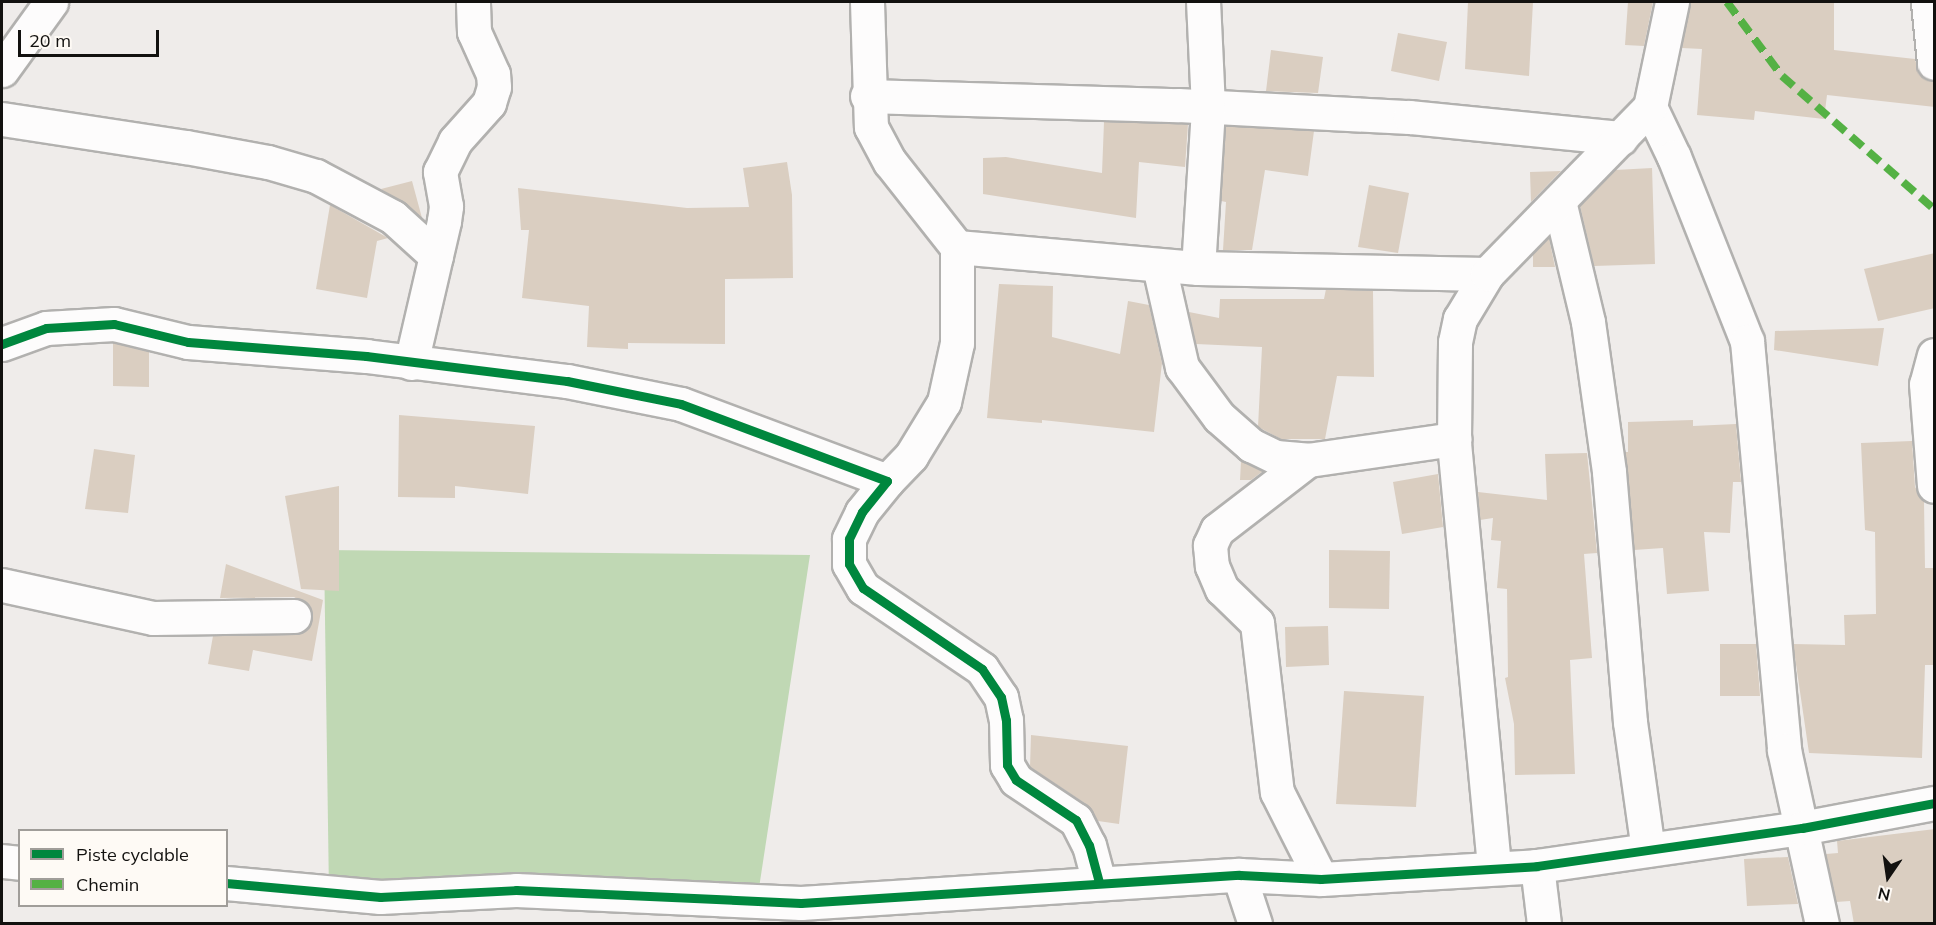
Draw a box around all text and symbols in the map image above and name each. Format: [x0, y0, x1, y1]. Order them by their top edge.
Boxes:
scale bar [21, 18, 162, 56]
text: 20 m [29, 29, 71, 52]
legend [18, 829, 228, 907]
text: Piste cyclable [76, 843, 189, 866]
north arrow [1858, 847, 1918, 907]
text: Chemin [76, 873, 139, 896]
text: N [1876, 883, 1892, 906]

